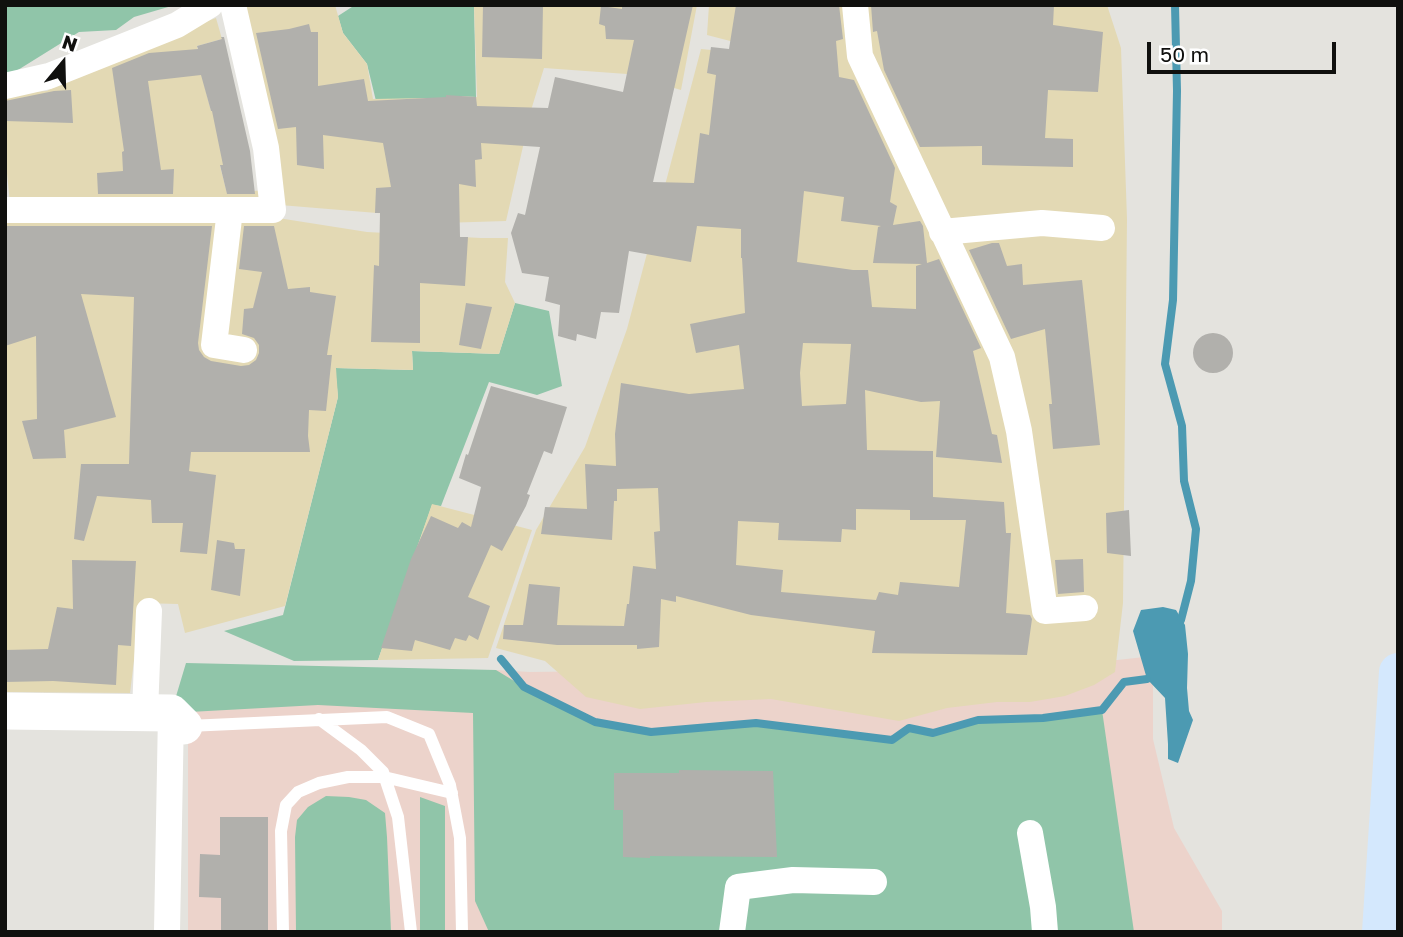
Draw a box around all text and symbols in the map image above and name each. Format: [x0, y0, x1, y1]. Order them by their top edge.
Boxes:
north arrow [28, 28, 98, 98]
scale bar [1151, 28, 1340, 72]
text: N [59, 29, 81, 56]
text: 50 m [1160, 41, 1209, 67]

